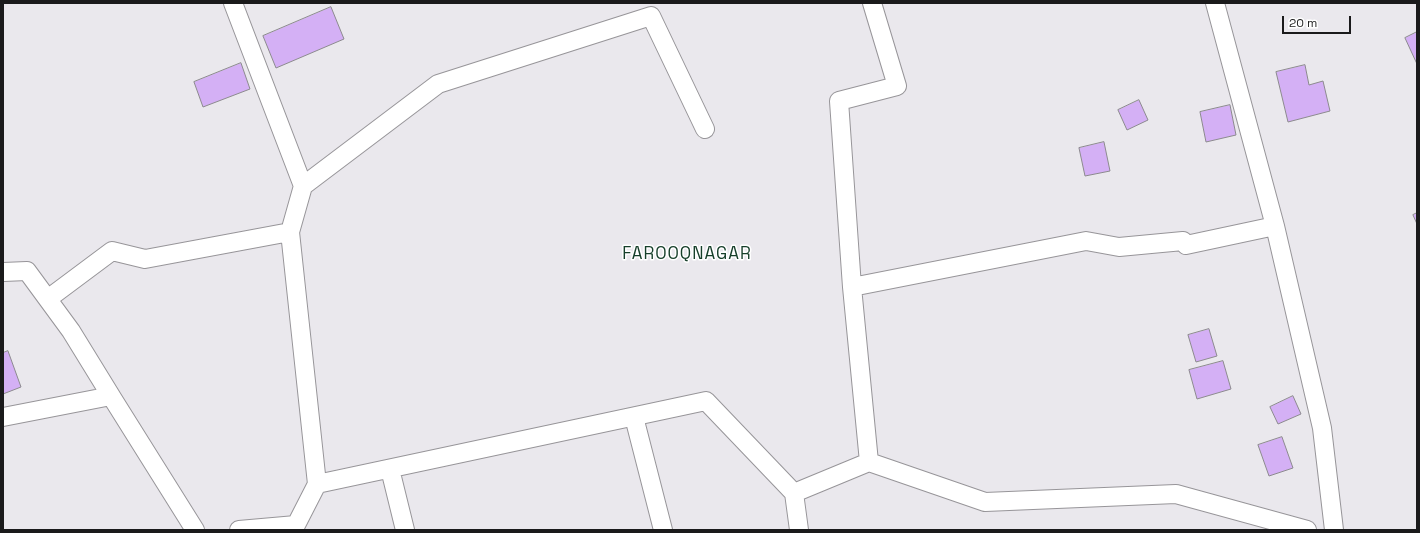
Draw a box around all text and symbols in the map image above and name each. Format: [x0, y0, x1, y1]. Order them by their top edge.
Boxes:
scale bar [1284, 8, 1353, 34]
text: 20 m [1289, 15, 1317, 31]
district label: FAROOQNAGAR [622, 244, 752, 264]

